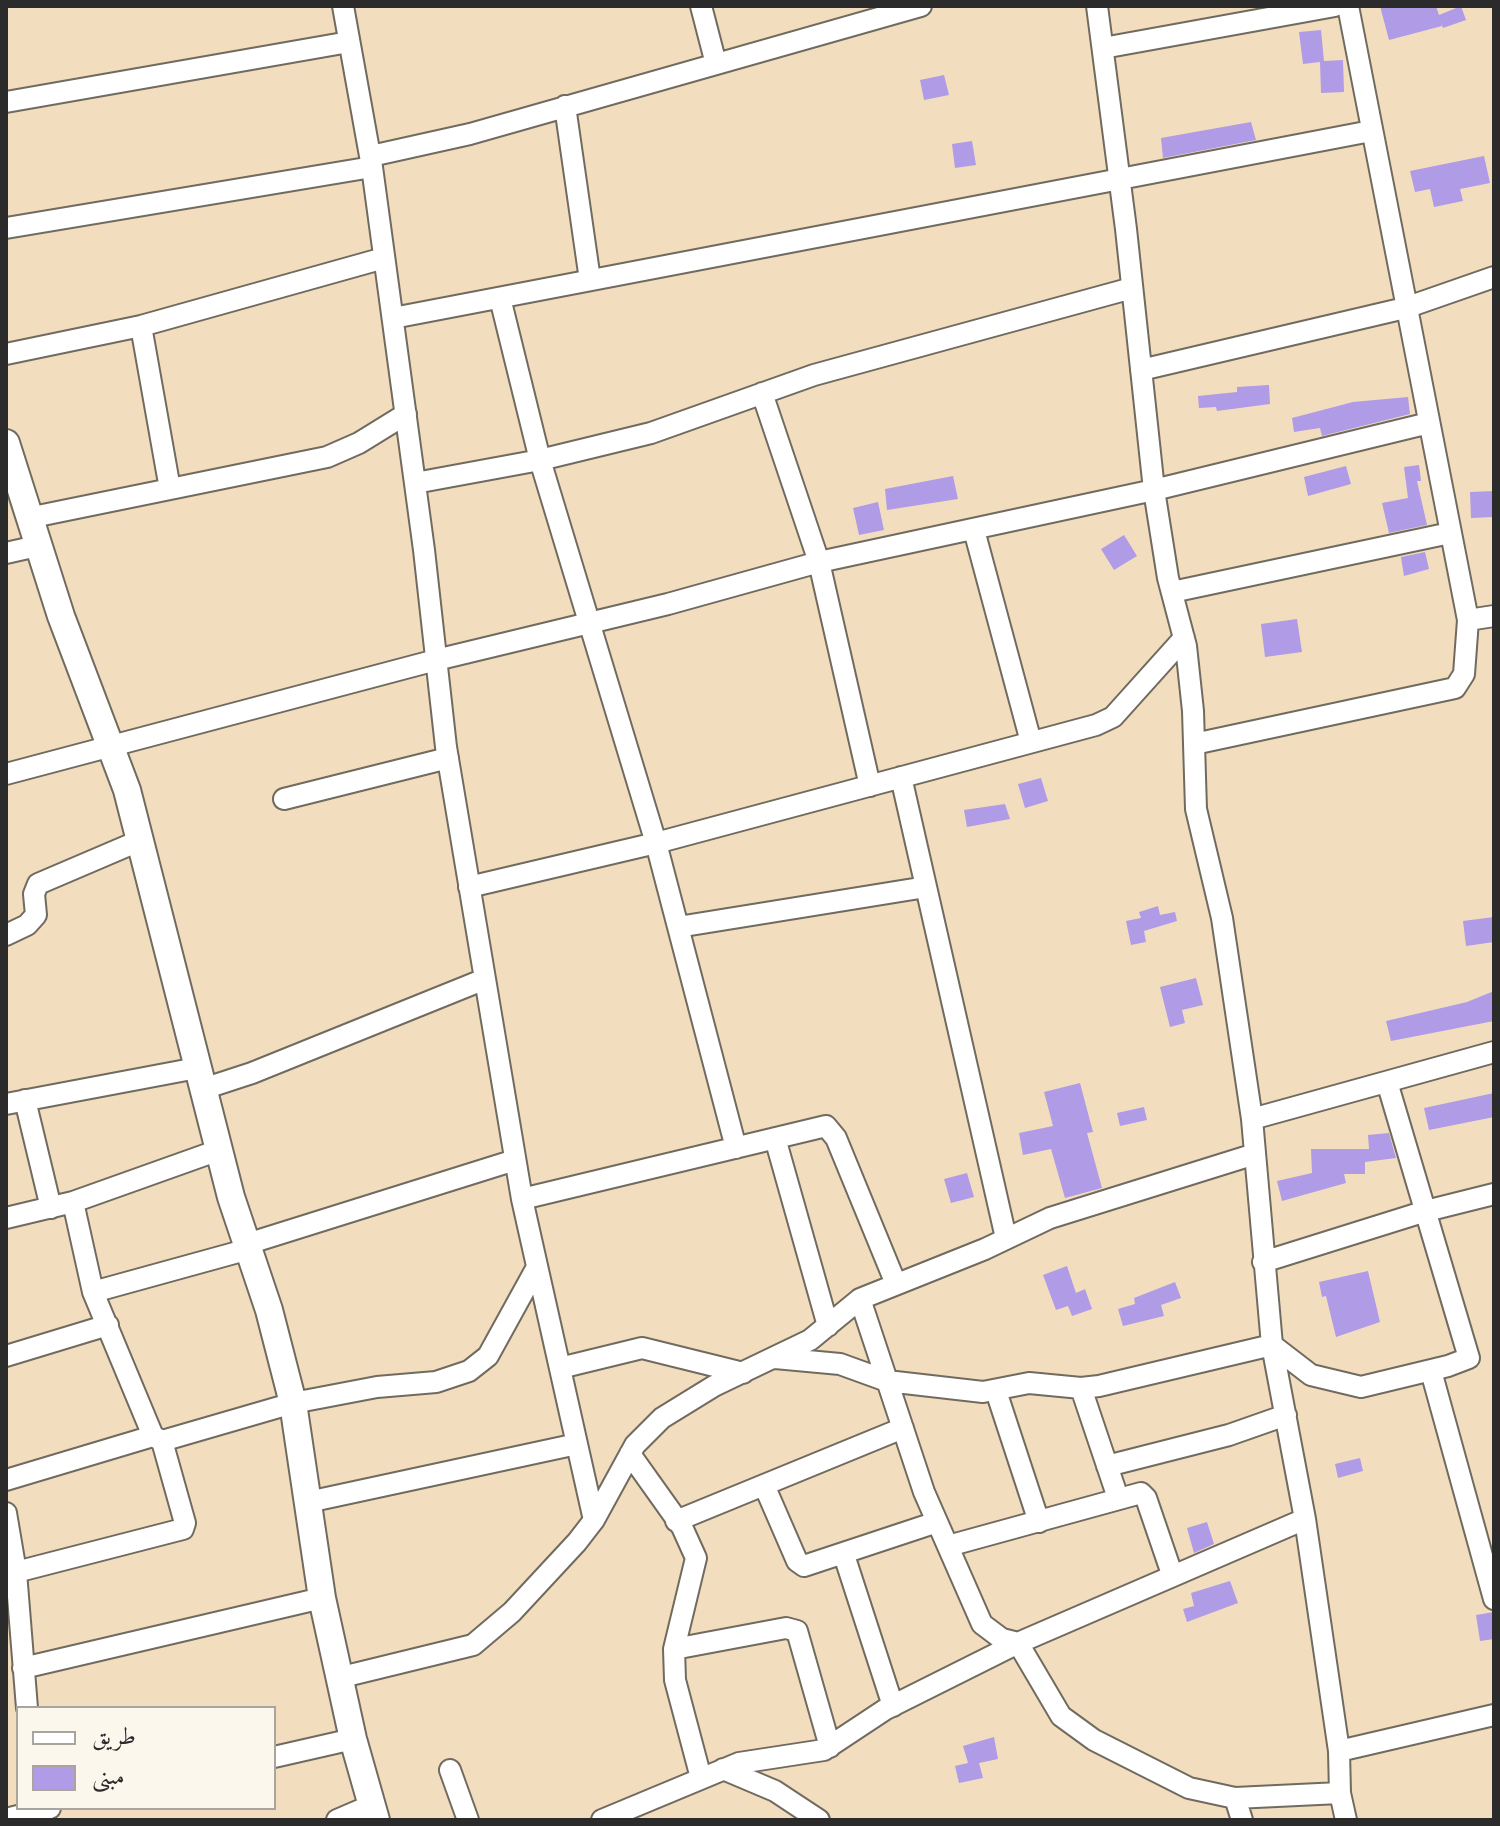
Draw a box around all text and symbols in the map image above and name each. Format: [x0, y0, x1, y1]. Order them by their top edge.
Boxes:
legend [16, 1706, 276, 1810]
text: طريق [92, 1721, 136, 1751]
text: مبنى [92, 1761, 125, 1791]

